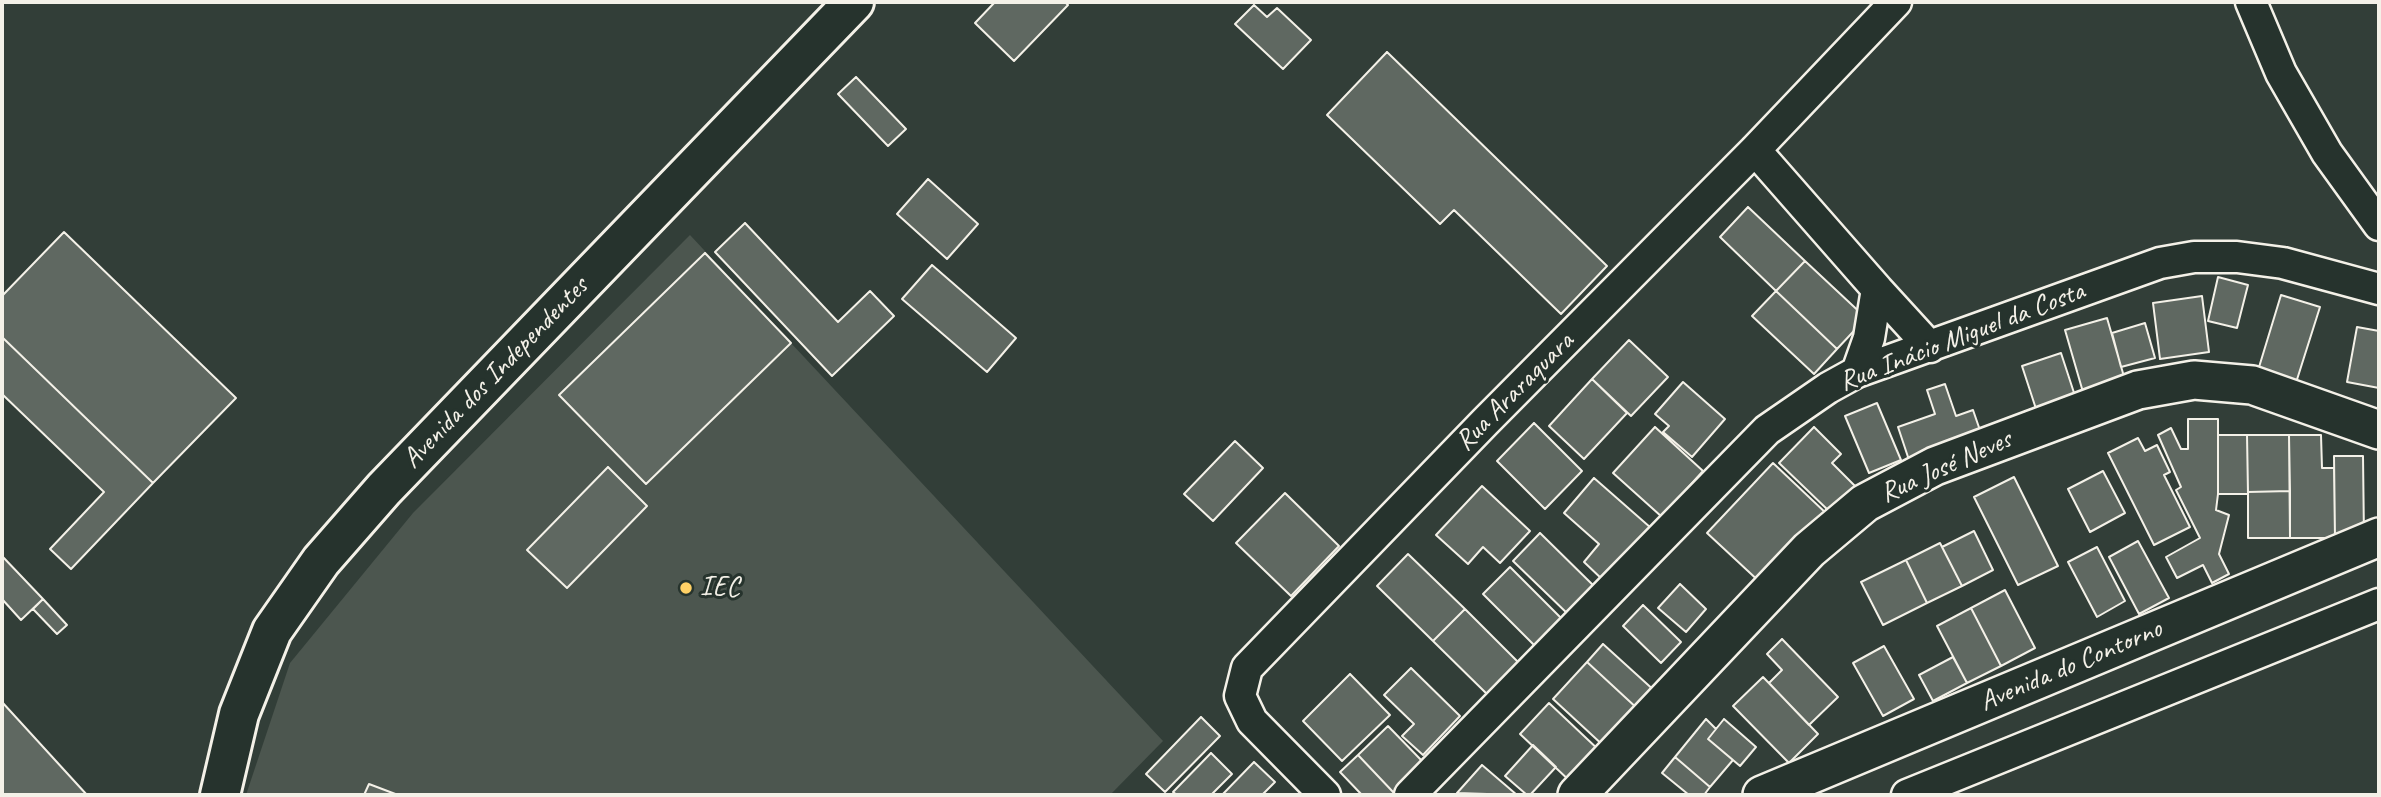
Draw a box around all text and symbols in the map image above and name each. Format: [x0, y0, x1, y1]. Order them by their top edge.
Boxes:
street label: Avenida dos Independentes [396, 270, 596, 476]
street label: Rua Inácio Miguel da Costa [1835, 275, 2089, 399]
street label: Rua Araraquara [1449, 326, 1581, 458]
street label: Rua José Neves [1875, 423, 2017, 511]
place label: IEC [700, 571, 739, 605]
marker: IEC [678, 580, 694, 596]
street label: Avenida do Contorno [1975, 613, 2167, 719]

